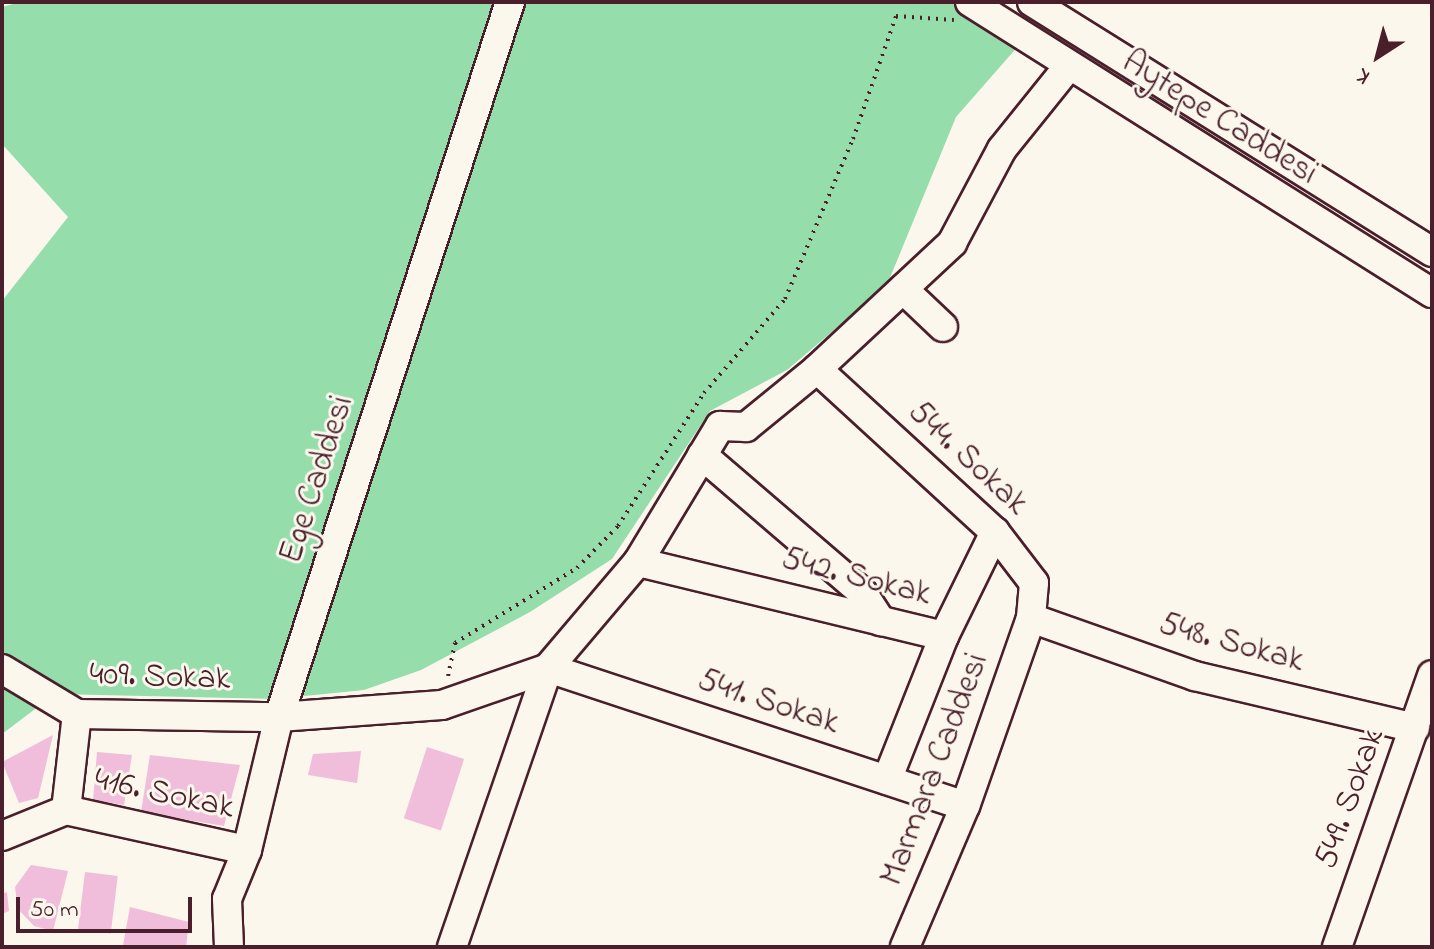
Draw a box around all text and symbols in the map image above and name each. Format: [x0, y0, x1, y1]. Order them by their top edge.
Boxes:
north arrow [1338, 16, 1418, 96]
street label: Aytepe Caddesi [1114, 43, 1324, 195]
text: K [1350, 59, 1378, 92]
street label: Ege Caddesi [272, 391, 364, 569]
street label: 544. Sokak [898, 393, 1036, 525]
street label: 542. Sokak [777, 540, 935, 616]
street label: 548. Sokak [1154, 605, 1308, 683]
street label: Marmara Caddesi [873, 648, 999, 892]
street label: 409. Sokak [89, 655, 231, 701]
street label: 541. Sokak [692, 661, 844, 745]
street label: 549. Sokak [1307, 724, 1395, 874]
street label: 416. Sokak [90, 760, 238, 830]
scale bar [20, 881, 196, 931]
text: 50 m [30, 893, 79, 928]

